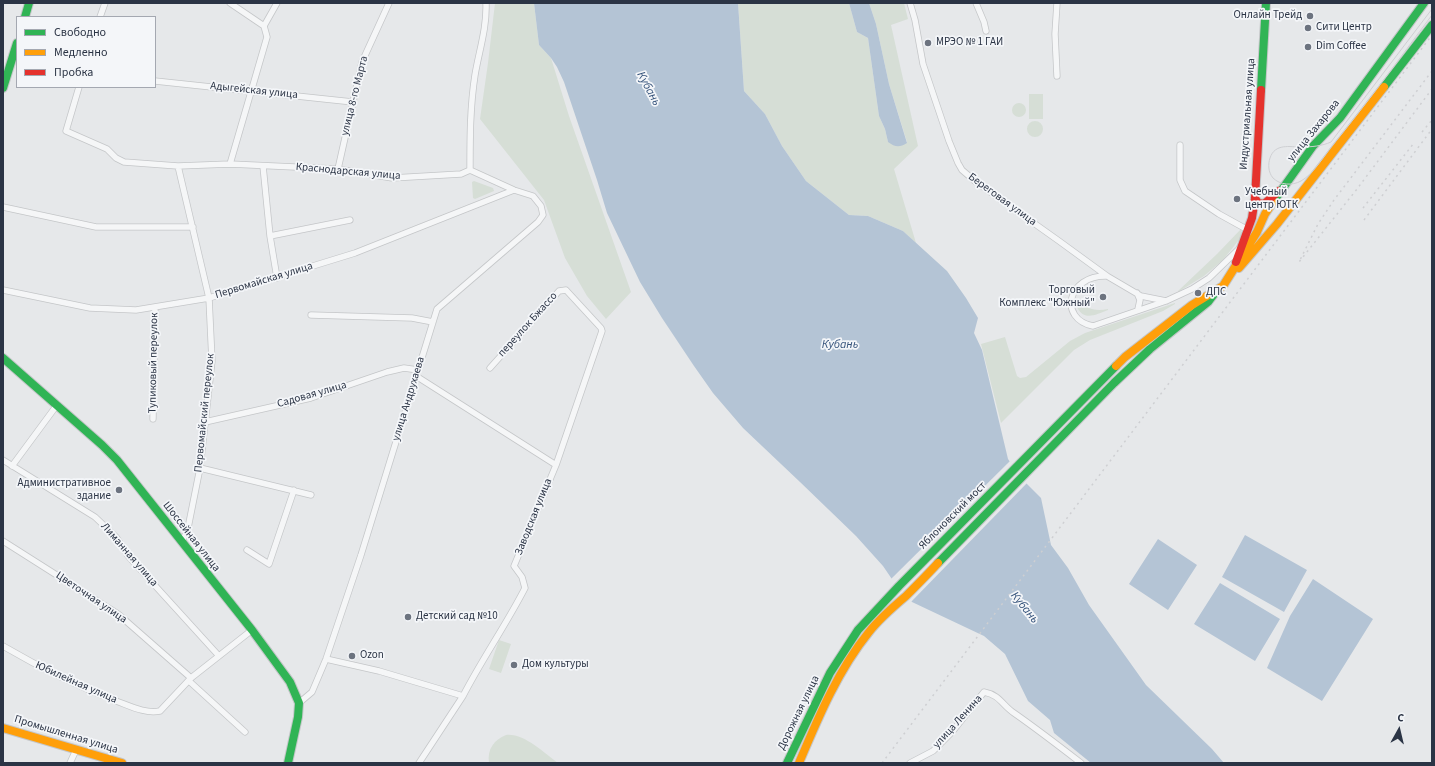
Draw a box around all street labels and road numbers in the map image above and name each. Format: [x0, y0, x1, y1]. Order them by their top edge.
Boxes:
street label: улица 8-го Марта [339, 55, 371, 137]
street label: Индустриальная улица [1238, 58, 1258, 170]
street label: Адыгейская улица [210, 80, 298, 102]
street label: улица Захарова [1285, 97, 1343, 165]
street label: Краснодарская улица [295, 161, 401, 183]
street label: Береговая улица [965, 171, 1039, 229]
street label: Первомайская улица [214, 260, 314, 302]
street label: переулок Бжассо [495, 290, 561, 360]
street label: Тупиковый переулок [147, 312, 161, 414]
street label: Первомайский переулок [192, 353, 218, 473]
street label: улица Андрухаева [390, 355, 428, 443]
street label: Садовая улица [276, 379, 348, 411]
street label: Заводская улица [513, 477, 555, 557]
street label: Яблоновский мост [917, 480, 989, 552]
street label: Шоссейная улица [160, 499, 222, 575]
street label: Лиманная улица [98, 520, 160, 590]
street label: Цветочная улица [53, 569, 129, 627]
street label: Юбилейная улица [33, 659, 119, 707]
street label: Дорожная улица [775, 674, 823, 752]
street label: улица Ленина [930, 692, 986, 752]
street label: Промышленная улица [13, 713, 119, 757]

